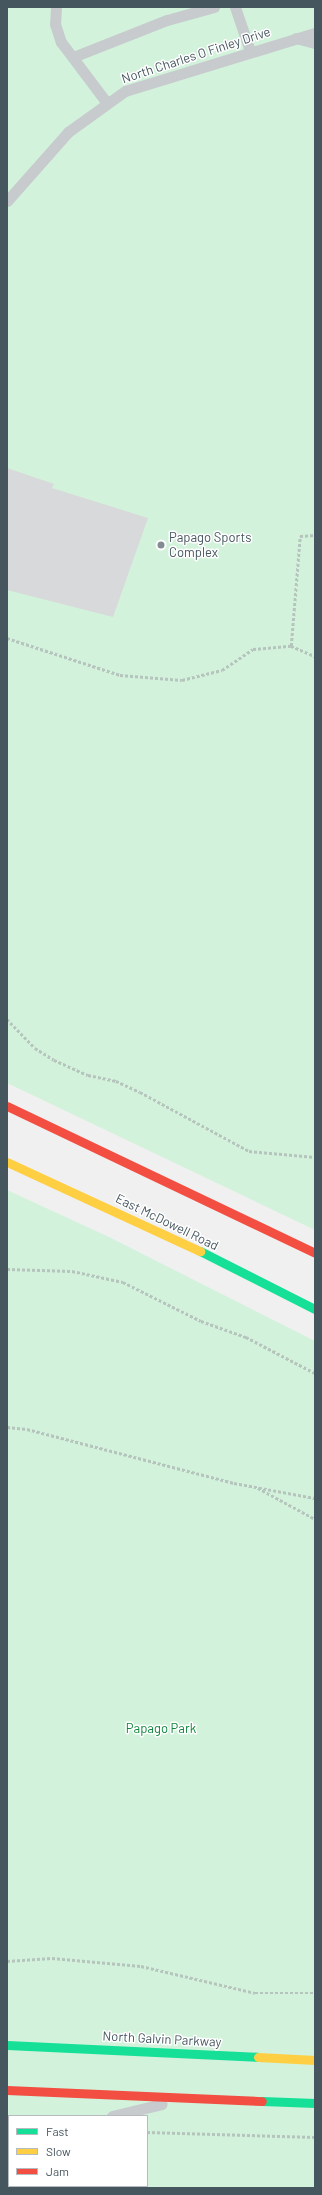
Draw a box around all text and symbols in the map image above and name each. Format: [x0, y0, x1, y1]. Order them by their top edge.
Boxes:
street label: North Charles O Finley Drive [120, 24, 272, 86]
place label: Papago Sports Complex [169, 530, 251, 561]
marker: Papago Sports Complex [156, 540, 166, 550]
street label: East McDowell Road [113, 1190, 221, 1254]
park label: Papago Park [126, 1720, 196, 1736]
street label: North Galvin Parkway [102, 2028, 222, 2050]
legend [8, 2115, 148, 2187]
text: Fast [46, 2124, 69, 2138]
text: Slow [46, 2144, 71, 2158]
text: Jam [46, 2164, 69, 2178]

